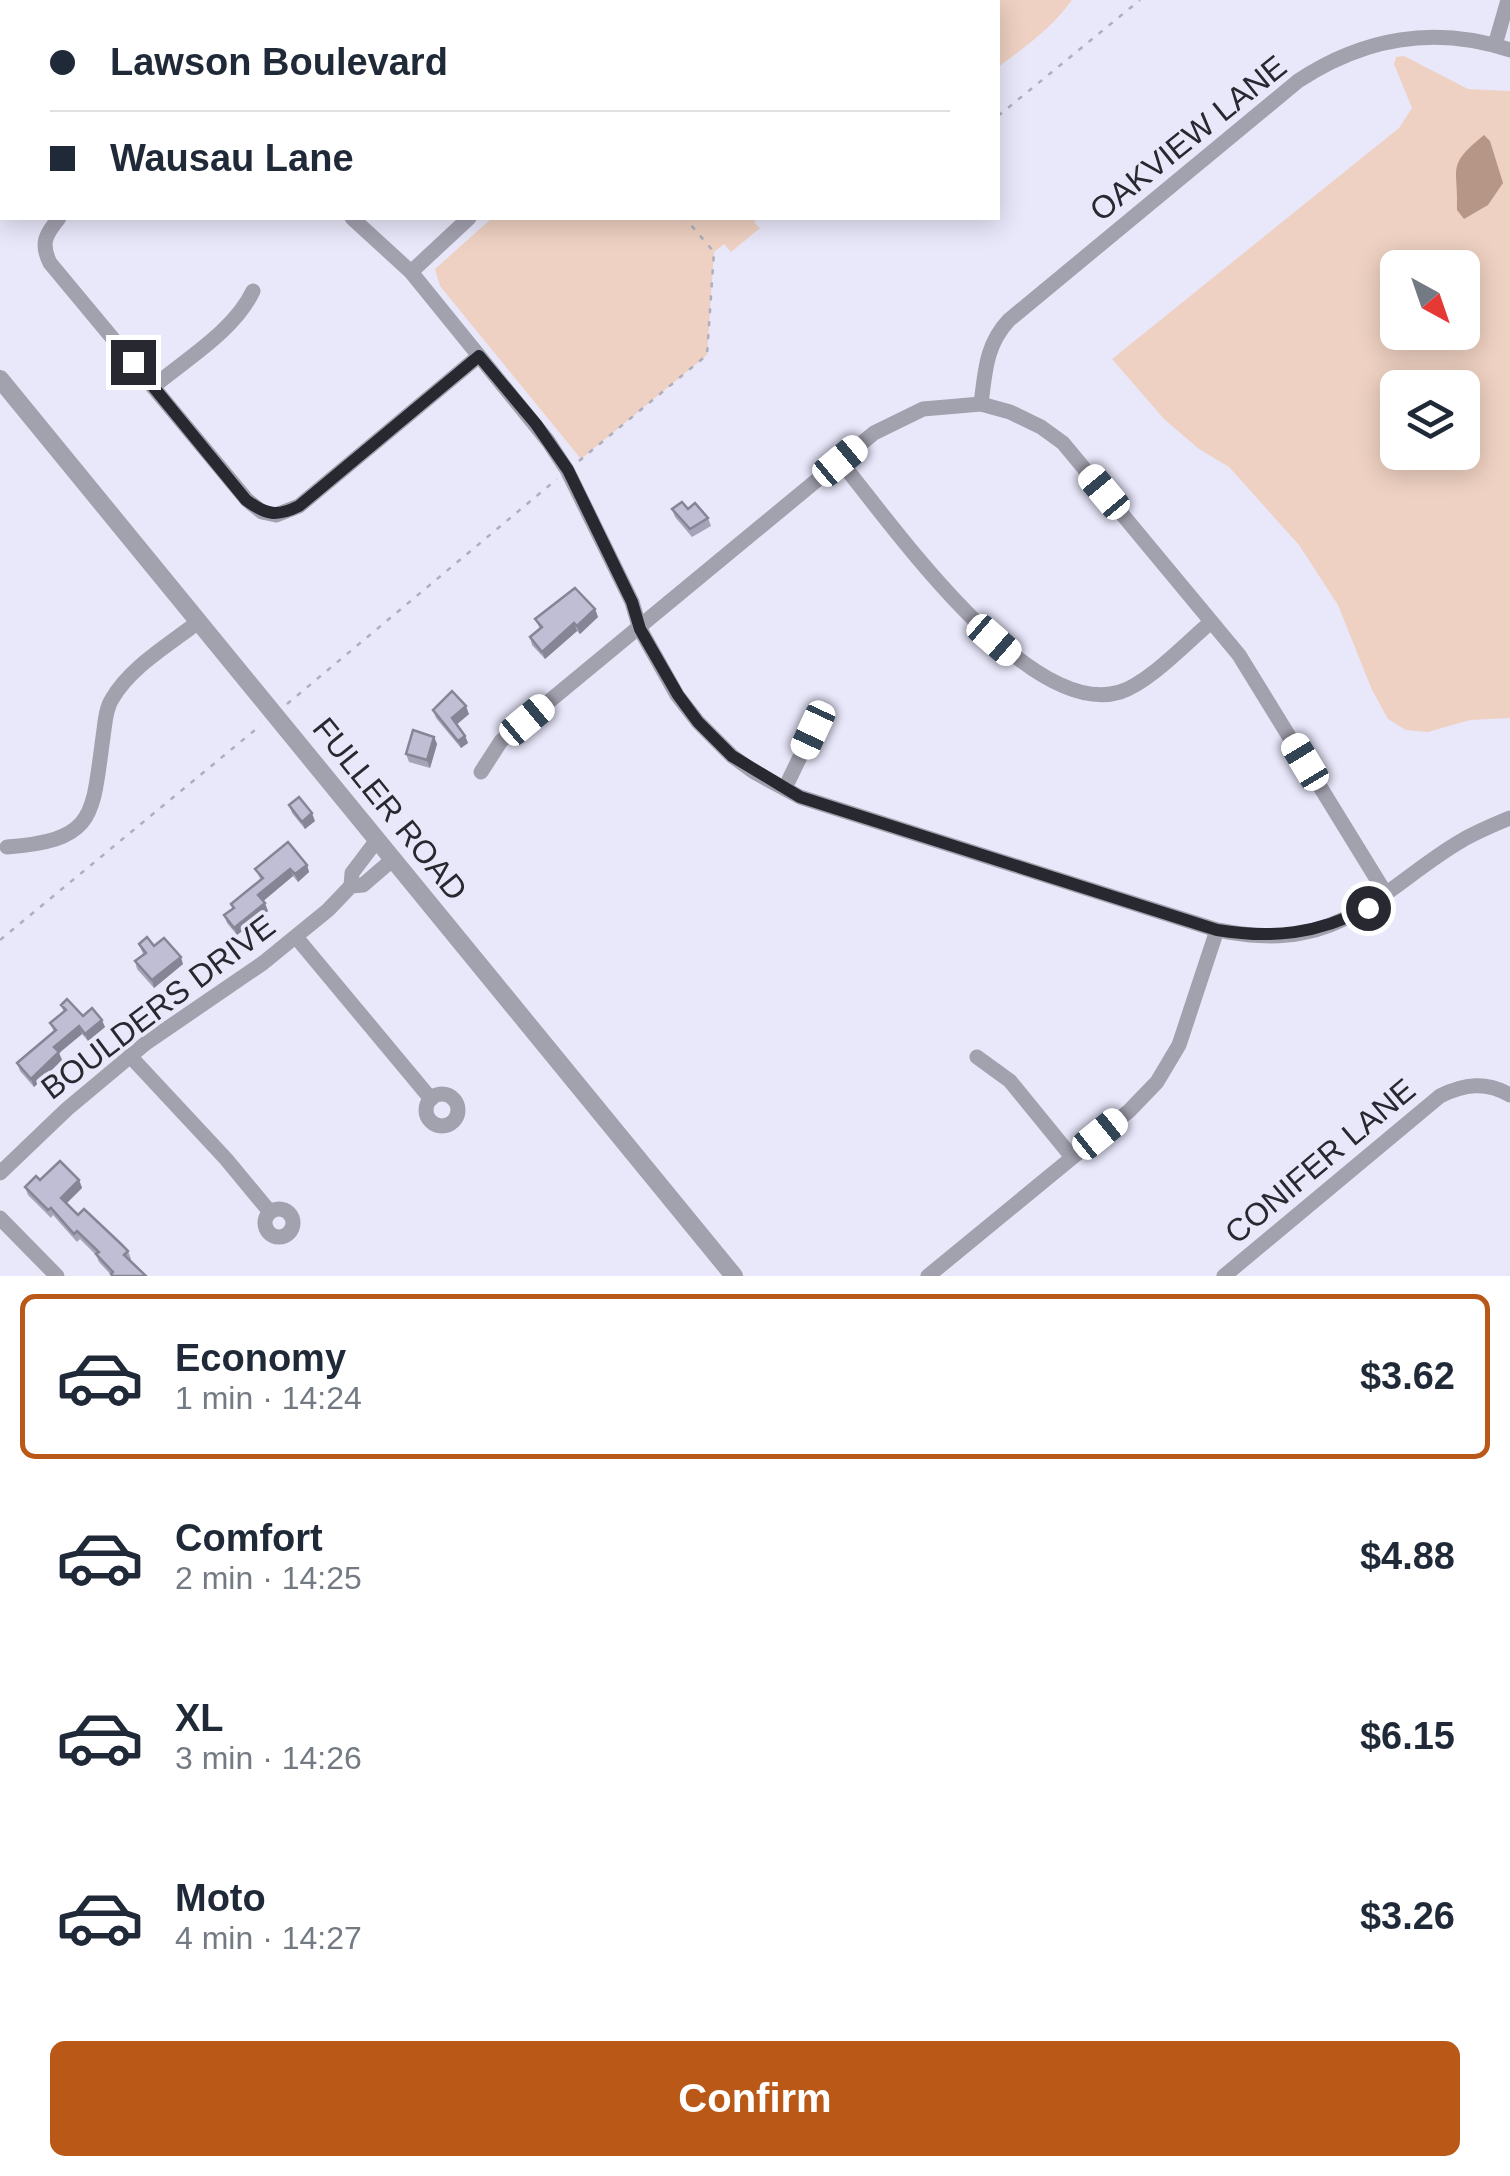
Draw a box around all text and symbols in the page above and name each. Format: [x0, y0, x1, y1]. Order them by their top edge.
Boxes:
text: Lawson Boulevard [110, 41, 448, 83]
street label: OAKVIEW LANE [1083, 48, 1293, 228]
text: Wausau Lane [110, 137, 354, 179]
north arrow [1380, 250, 1480, 350]
map controls [1380, 250, 1480, 470]
route end [111, 340, 156, 385]
button: layers [1380, 370, 1480, 470]
car [807, 430, 873, 492]
car [1073, 459, 1135, 525]
car [962, 609, 1026, 671]
car [494, 689, 560, 751]
car [787, 696, 839, 764]
street label: FULLER ROAD [306, 711, 474, 907]
car [1277, 729, 1333, 795]
route start [1346, 886, 1391, 931]
street label: BOULDERS DRIVE [34, 908, 282, 1106]
street label: CONIFER LANE [1218, 1071, 1422, 1251]
car [1067, 1103, 1133, 1165]
icon: car [55, 1332, 145, 1422]
text: Economy [175, 1337, 346, 1379]
text: $3.62 [1360, 1355, 1455, 1397]
text: 1 min · 14:24 [175, 1380, 362, 1416]
icon: car [55, 1512, 145, 1602]
text: Comfort [175, 1517, 323, 1559]
text: $4.88 [1360, 1535, 1455, 1577]
text: 2 min · 14:25 [175, 1560, 362, 1596]
icon: car [55, 1692, 145, 1782]
text: XL [175, 1697, 224, 1739]
text: $6.15 [1360, 1715, 1455, 1757]
text: 3 min · 14:26 [175, 1740, 362, 1776]
icon: car [55, 1872, 145, 1962]
text: Moto [175, 1877, 266, 1919]
text: $3.26 [1360, 1895, 1455, 1937]
text: 4 min · 14:27 [175, 1920, 362, 1956]
button: Confirm [50, 2041, 1460, 2156]

